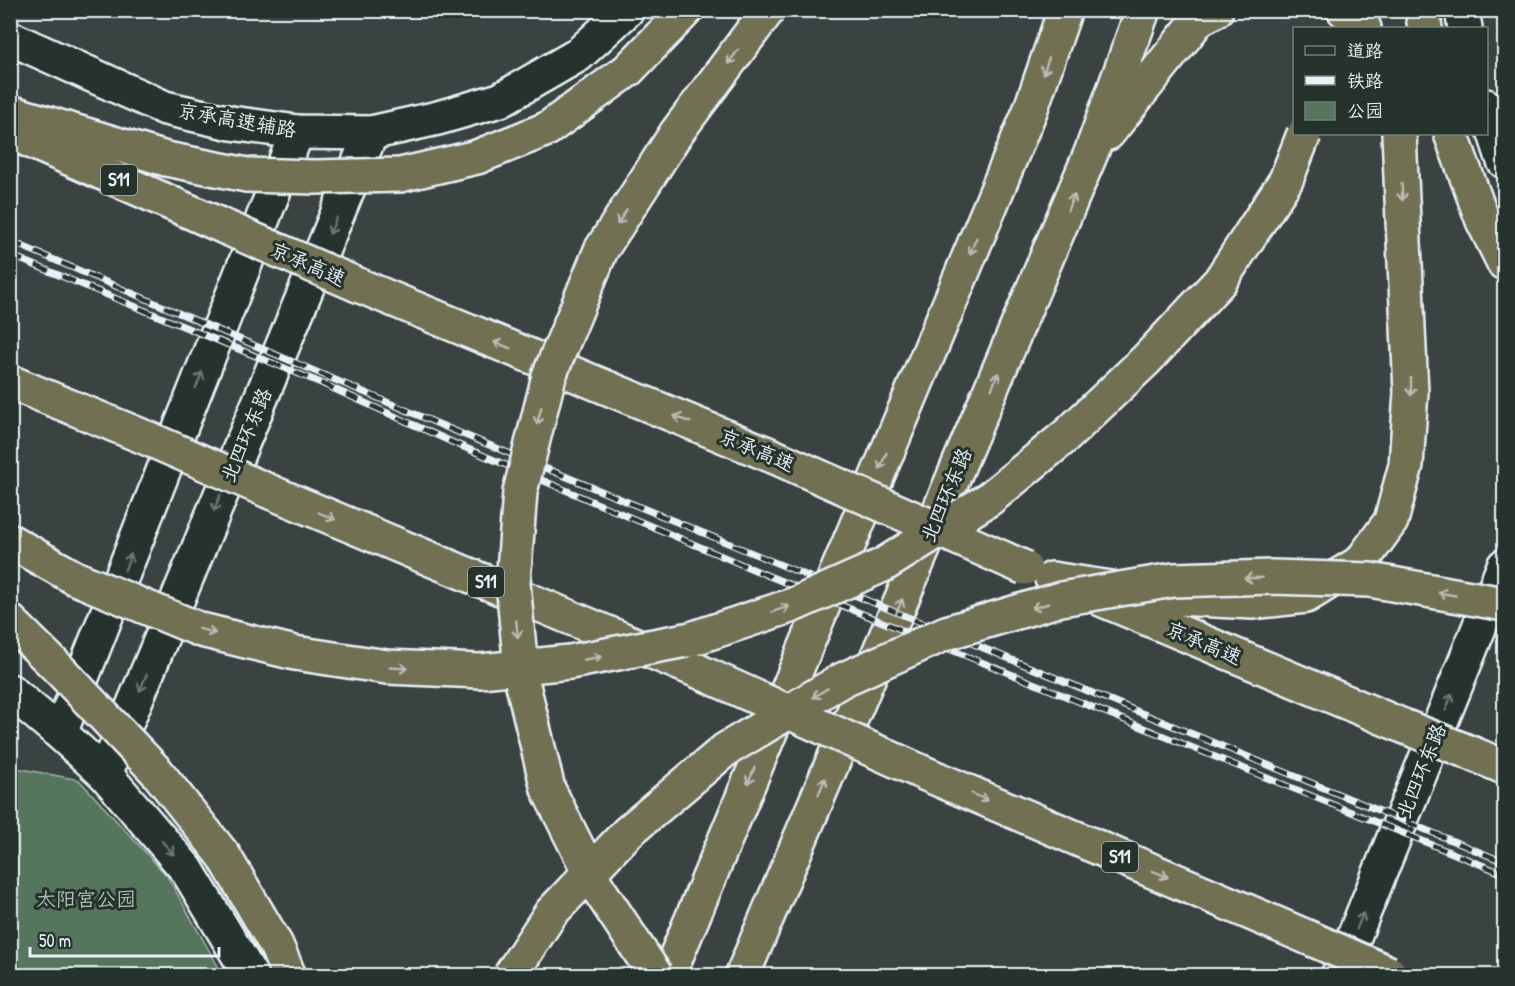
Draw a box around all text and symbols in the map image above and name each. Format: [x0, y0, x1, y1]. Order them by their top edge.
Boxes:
legend [1293, 27, 1488, 135]
text: 道路 [1347, 38, 1383, 63]
one-way arrow [727, 49, 739, 65]
one-way arrow [1039, 56, 1050, 75]
text: 铁路 [1347, 68, 1383, 93]
street label: 京承高速辅路 [176, 96, 300, 143]
text: 公园 [1347, 98, 1383, 123]
road number: S11 [101, 165, 137, 195]
one-way arrow [1397, 181, 1408, 201]
one-way arrow [1066, 193, 1077, 211]
one-way arrow [615, 208, 627, 225]
one-way arrow [326, 217, 338, 235]
street label: 京承高速 [266, 235, 350, 292]
one-way arrow [967, 237, 978, 255]
one-way arrow [493, 339, 512, 350]
one-way arrow [195, 372, 206, 390]
one-way arrow [990, 373, 1001, 391]
one-way arrow [1405, 376, 1417, 396]
street label: 北四环东路 [214, 383, 278, 486]
one-way arrow [533, 406, 545, 425]
one-way arrow [674, 413, 692, 424]
street label: 京承高速 [715, 421, 799, 478]
street label: 北四环东路 [914, 443, 978, 546]
one-way arrow [877, 451, 888, 469]
one-way arrow [211, 494, 222, 512]
one-way arrow [318, 511, 336, 522]
one-way arrow [123, 553, 134, 572]
road number: S11 [468, 567, 504, 597]
one-way arrow [1244, 572, 1264, 583]
one-way arrow [1438, 588, 1457, 599]
one-way arrow [894, 598, 905, 616]
one-way arrow [1031, 601, 1050, 612]
one-way arrow [771, 603, 790, 614]
street label: 京承高速 [1162, 614, 1246, 671]
one-way arrow [512, 618, 523, 638]
one-way arrow [197, 626, 216, 637]
one-way arrow [582, 652, 602, 663]
one-way arrow [388, 662, 408, 673]
one-way arrow [137, 674, 148, 692]
one-way arrow [812, 687, 829, 699]
one-way arrow [1444, 693, 1455, 711]
street label: 北四环东路 [1389, 718, 1452, 822]
one-way arrow [745, 767, 756, 785]
one-way arrow [817, 777, 828, 796]
one-way arrow [971, 792, 989, 804]
one-way arrow [161, 840, 175, 855]
road number: S11 [1102, 842, 1138, 872]
one-way arrow [1150, 869, 1168, 880]
park label: 太阳宫公园 [36, 885, 136, 912]
one-way arrow [1355, 913, 1366, 931]
scale bar [30, 920, 219, 958]
text: 50 m [39, 928, 71, 953]

